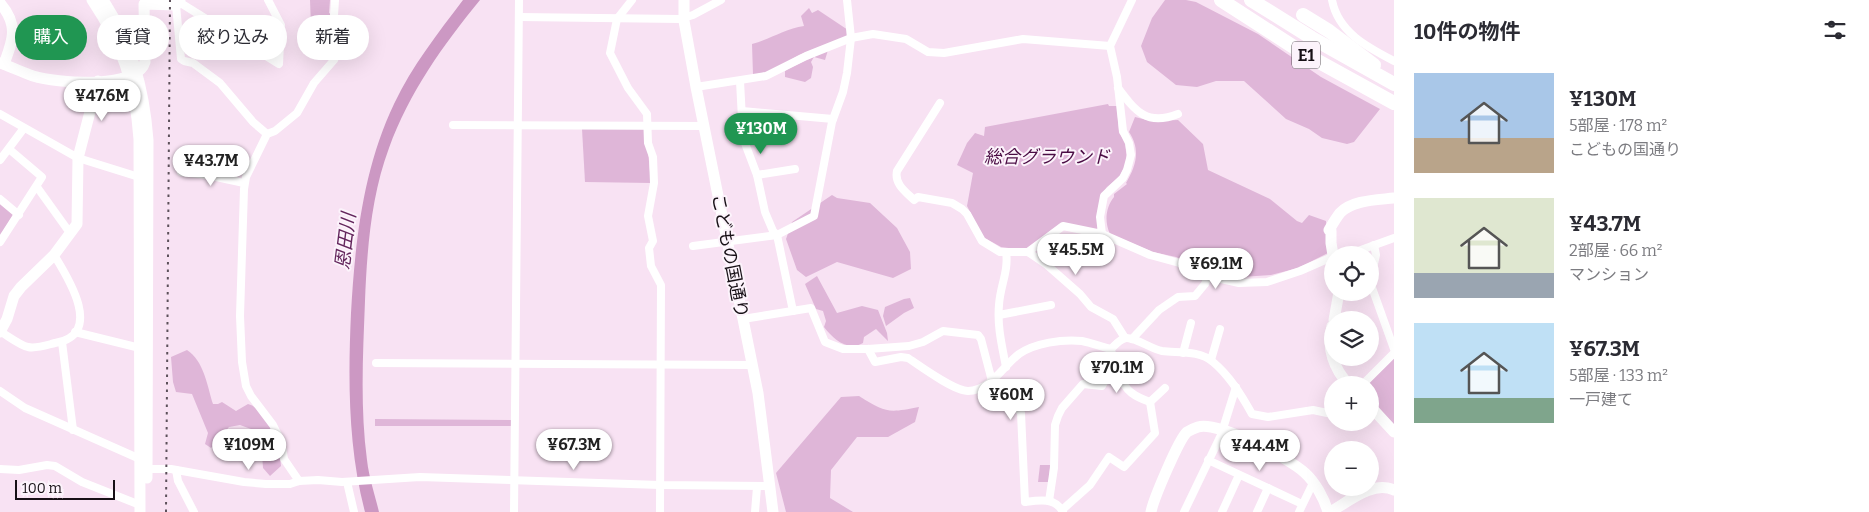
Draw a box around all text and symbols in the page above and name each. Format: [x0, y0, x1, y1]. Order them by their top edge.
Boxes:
chip: 購入 [15, 15, 87, 60]
chip: 賃貸 [97, 15, 169, 60]
chip: 絞り込み [179, 15, 287, 60]
chip: 新着 [297, 15, 369, 60]
icon: filters [1821, 16, 1849, 44]
text: 10件の物件 [1414, 19, 1520, 45]
road number: E1 [1292, 42, 1320, 68]
pin: ¥47.6M [61, 80, 143, 122]
text: ¥47.6M [75, 86, 129, 105]
text: ¥130M [1569, 86, 1636, 112]
icon: home [1454, 93, 1514, 153]
pin: ¥130M [726, 112, 796, 155]
text: 5部屋 · 178 m² [1569, 116, 1667, 135]
text: ¥130M [735, 119, 787, 138]
text: こどもの国通り [1569, 140, 1681, 159]
pin: ¥43.7M [170, 144, 252, 187]
park label: 総合グラウンド [984, 146, 1111, 168]
text: ¥43.7M [184, 151, 238, 170]
street label: こどもの国通り [707, 192, 753, 320]
water label: 恩田川 [331, 209, 361, 271]
text: ¥43.7M [1569, 211, 1641, 237]
icon: home [1454, 218, 1514, 278]
pin: ¥45.5M [1035, 234, 1117, 276]
text: ¥45.5M [1048, 240, 1104, 259]
text: 2部屋 · 66 m² [1569, 241, 1662, 260]
map controls [1324, 246, 1379, 496]
button: locate [1324, 246, 1379, 301]
pin: ¥69.1M [1175, 248, 1257, 290]
text: ¥69.1M [1189, 254, 1243, 273]
text: マンション [1569, 265, 1649, 284]
button: layers [1324, 311, 1379, 366]
text: ¥67.3M [1569, 336, 1640, 362]
icon: home [1454, 343, 1514, 403]
pin: ¥70.1M [1076, 352, 1158, 394]
text: ¥70.1M [1090, 358, 1144, 377]
text: 5部屋 · 133 m² [1569, 366, 1668, 385]
button: + [1324, 376, 1379, 431]
pin: ¥60M [981, 378, 1041, 421]
text: ¥60M [989, 385, 1033, 404]
text: 一戸建て [1569, 390, 1633, 409]
pin: ¥109M [214, 428, 284, 471]
pin: ¥67.3M [533, 428, 615, 471]
pin: ¥44.4M [1219, 430, 1301, 472]
text: ¥109M [223, 435, 275, 454]
text: ¥67.3M [547, 435, 601, 454]
text: ¥44.4M [1231, 436, 1289, 455]
button: − [1324, 441, 1379, 496]
scale bar [15, 477, 115, 500]
text: 100 m [22, 480, 62, 497]

